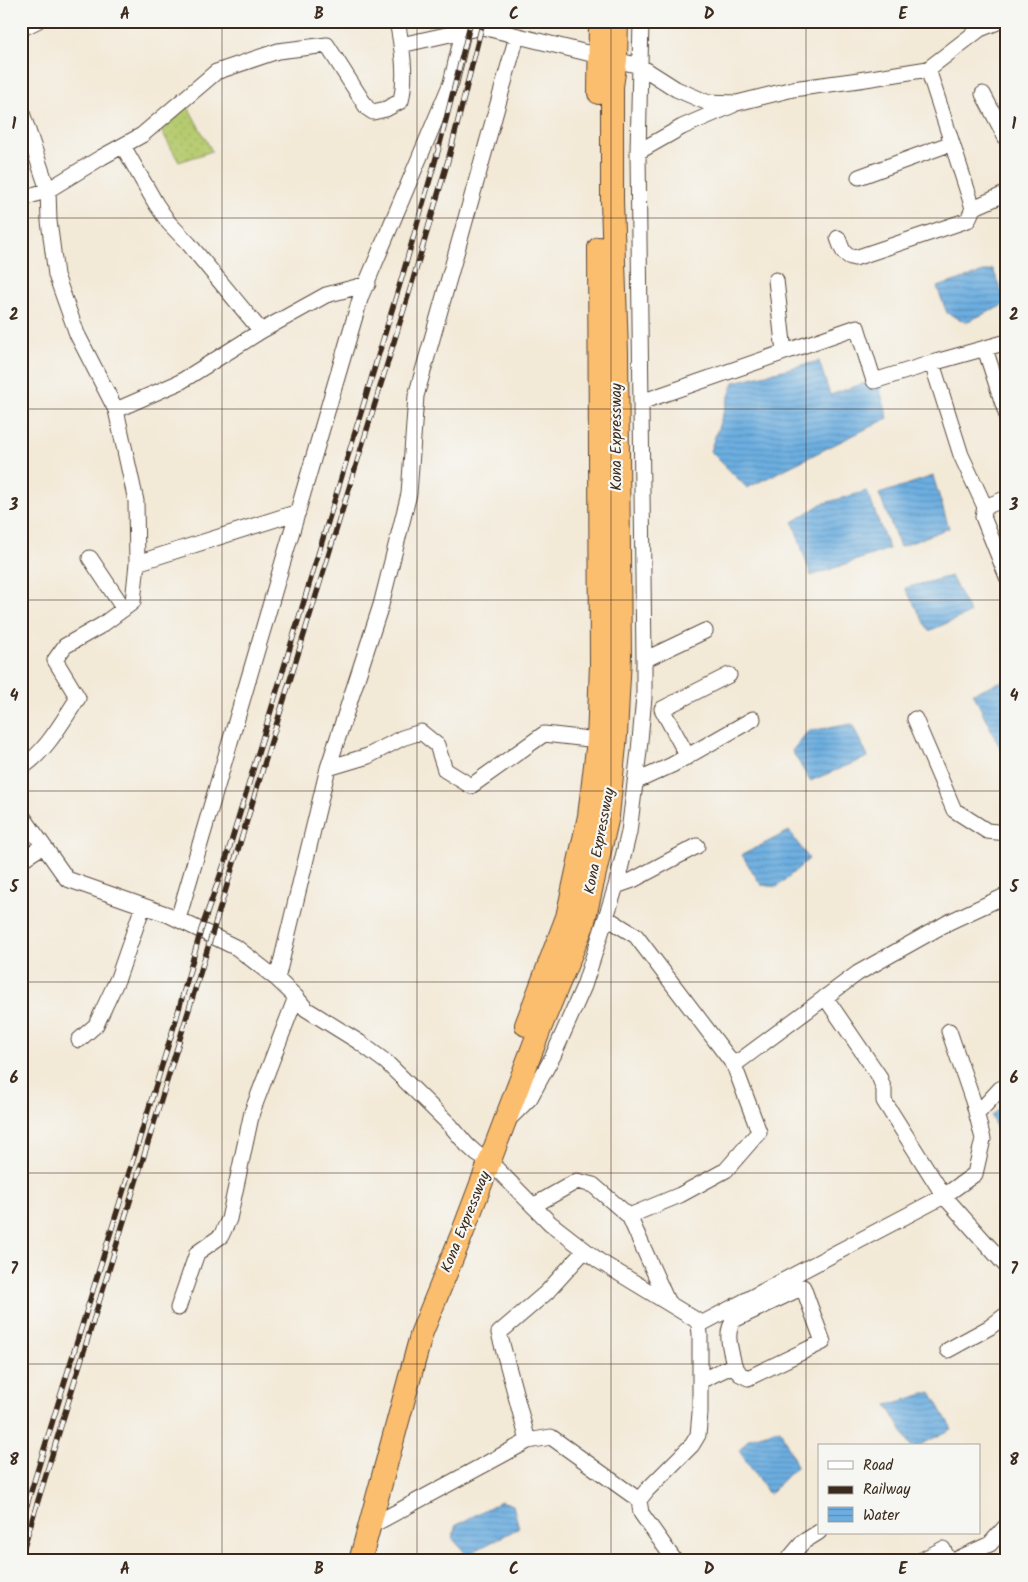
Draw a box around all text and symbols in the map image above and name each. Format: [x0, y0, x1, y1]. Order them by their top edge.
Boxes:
text: A [120, 2, 130, 27]
text: B [314, 2, 324, 27]
text: C [509, 2, 519, 27]
text: D [704, 2, 715, 27]
text: E [899, 2, 909, 27]
text: 1 [12, 112, 17, 137]
text: 1 [1012, 112, 1017, 137]
text: 2 [9, 303, 19, 328]
text: 2 [1009, 303, 1019, 328]
street label: Kona Expressway [605, 382, 629, 491]
text: 3 [9, 493, 19, 518]
text: 3 [1009, 493, 1019, 518]
text: 4 [10, 684, 19, 709]
text: 4 [1010, 684, 1019, 709]
street label: Kona Expressway [578, 785, 622, 896]
text: 5 [9, 875, 20, 900]
text: 5 [1009, 875, 1020, 900]
text: 6 [10, 1066, 19, 1091]
text: 6 [1010, 1066, 1019, 1091]
street label: Kona Expressway [435, 1167, 498, 1276]
text: 7 [10, 1257, 18, 1282]
text: 7 [1010, 1257, 1018, 1282]
legend [818, 1444, 980, 1534]
text: 8 [9, 1448, 19, 1473]
text: 8 [1009, 1448, 1019, 1473]
text: Road [863, 1454, 894, 1478]
text: Railway [863, 1478, 911, 1502]
text: Water [863, 1504, 900, 1528]
text: A [120, 1557, 130, 1582]
text: B [314, 1557, 324, 1582]
text: C [509, 1557, 519, 1582]
text: D [704, 1557, 715, 1582]
text: E [899, 1557, 909, 1582]

